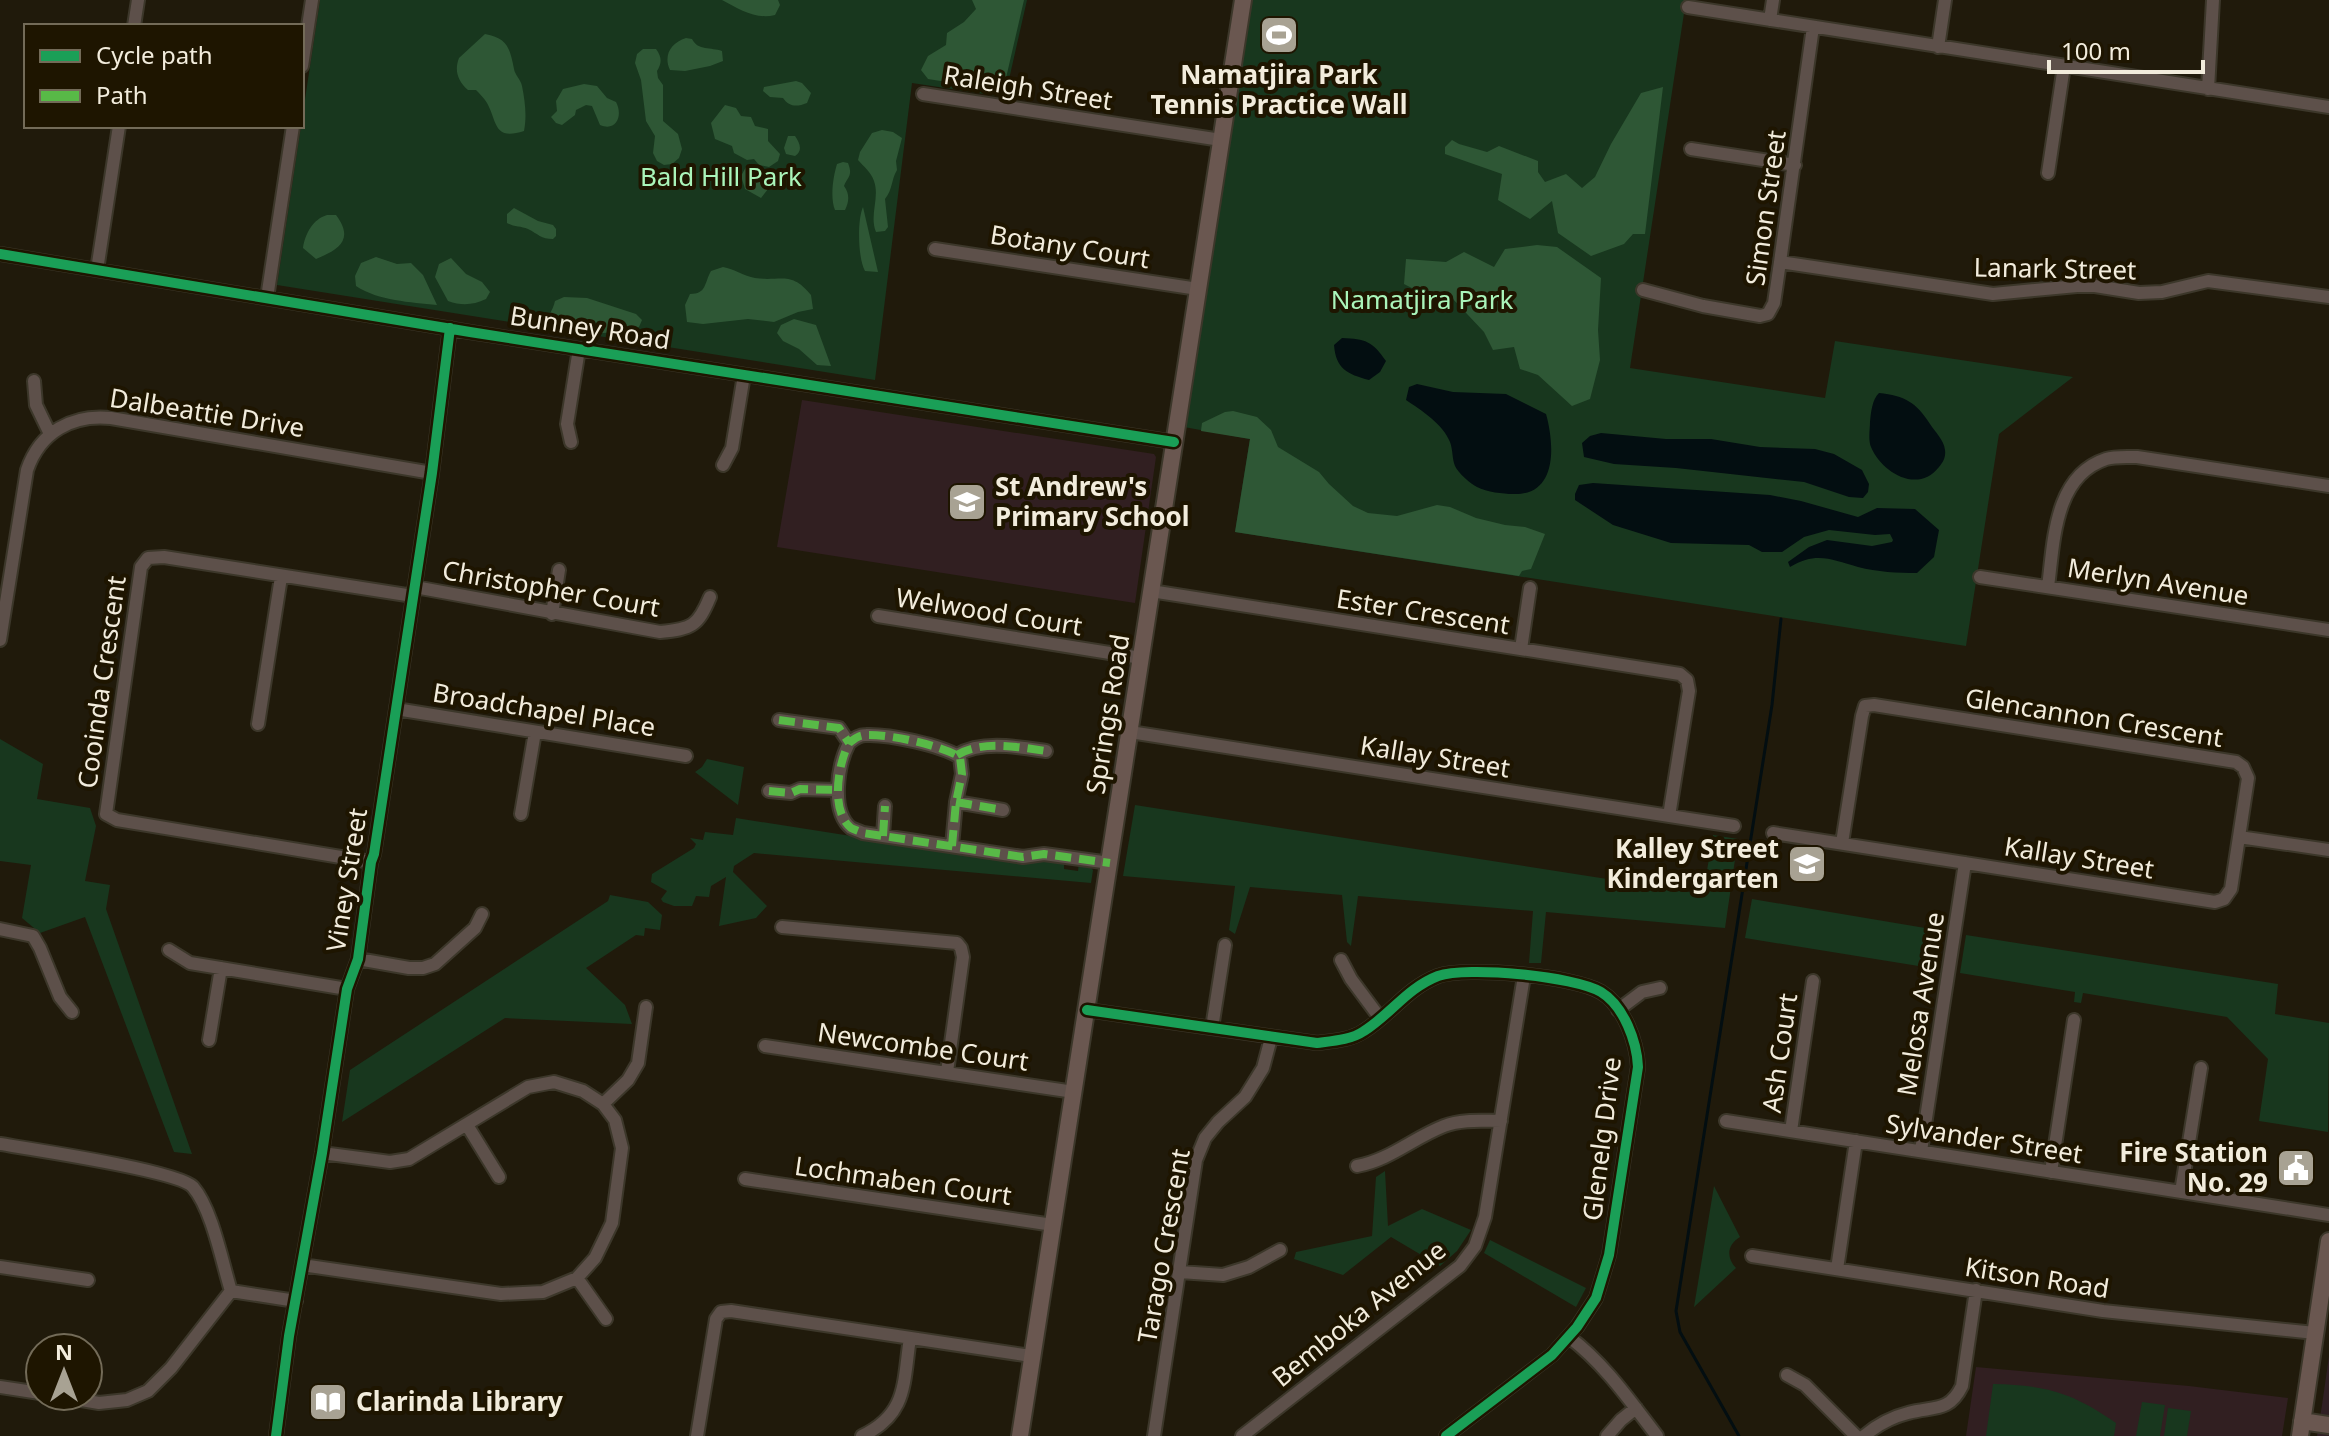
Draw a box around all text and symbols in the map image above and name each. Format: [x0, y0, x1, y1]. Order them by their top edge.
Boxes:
sports icon: Namatjira Park Tennis Practice Wall [1258, 14, 1300, 56]
legend [24, 24, 304, 128]
scale bar [2049, 24, 2203, 74]
text: 100 m [2061, 34, 2131, 67]
text: Cycle path [96, 38, 213, 71]
street label: Raleigh Street [941, 56, 1115, 118]
place label: Namatjira Park Tennis Practice Wall [1151, 56, 1407, 122]
text: Path [96, 78, 147, 111]
street label: Simon Street [1736, 128, 1794, 288]
park label: Bald Hill Park [640, 158, 802, 194]
street label: Botany Court [988, 216, 1153, 276]
street label: Lanark Street [1973, 249, 2137, 287]
park label: Namatjira Park [1331, 281, 1513, 317]
street label: Bunney Road [507, 297, 673, 357]
street label: Dalbeattie Drive [107, 379, 307, 445]
place label: St Andrew's Primary School [995, 468, 1190, 534]
school or university icon: St Andrew's Primary School [946, 481, 988, 523]
street label: Merlyn Avenue [2065, 549, 2251, 613]
street label: Christopher Court [440, 551, 663, 625]
street label: Cooinda Crescent [68, 573, 134, 791]
street label: Welwood Court [893, 579, 1085, 643]
street label: Ester Crescent [1334, 580, 1512, 642]
street label: Springs Road [1077, 631, 1137, 796]
street label: Broadchapel Place [430, 674, 658, 744]
street label: Glencannon Crescent [1963, 679, 2226, 755]
street label: Kallay Street [1358, 726, 1513, 786]
street label: Viney Street [317, 805, 375, 954]
street label: Kallay Street [2002, 827, 2157, 887]
place label: Kalley Street Kindergarten [1606, 830, 1779, 896]
school or university icon: Kalley Street Kindergarten [1786, 843, 1828, 885]
street label: Melosa Avenue [1888, 909, 1952, 1098]
street label: Ash Court [1753, 991, 1805, 1115]
street label: Newcombe Court [815, 1013, 1031, 1079]
street label: Glenelg Drive [1573, 1055, 1629, 1223]
street label: Sylvander Street [1883, 1105, 2085, 1171]
place label: Fire Station No. 29 [2119, 1134, 2268, 1200]
street label: Tarago Crescent [1128, 1146, 1198, 1346]
street label: Lochmaben Court [792, 1147, 1014, 1213]
public building icon: Fire Station No. 29 [2275, 1147, 2317, 1189]
street label: Bemboka Avenue [1264, 1232, 1453, 1395]
street label: Kitson Road [1962, 1248, 2112, 1306]
north arrow [24, 1332, 104, 1412]
text: N [55, 1336, 73, 1366]
library icon: Clarinda Library [307, 1381, 349, 1423]
place label: Clarinda Library [356, 1383, 563, 1419]

